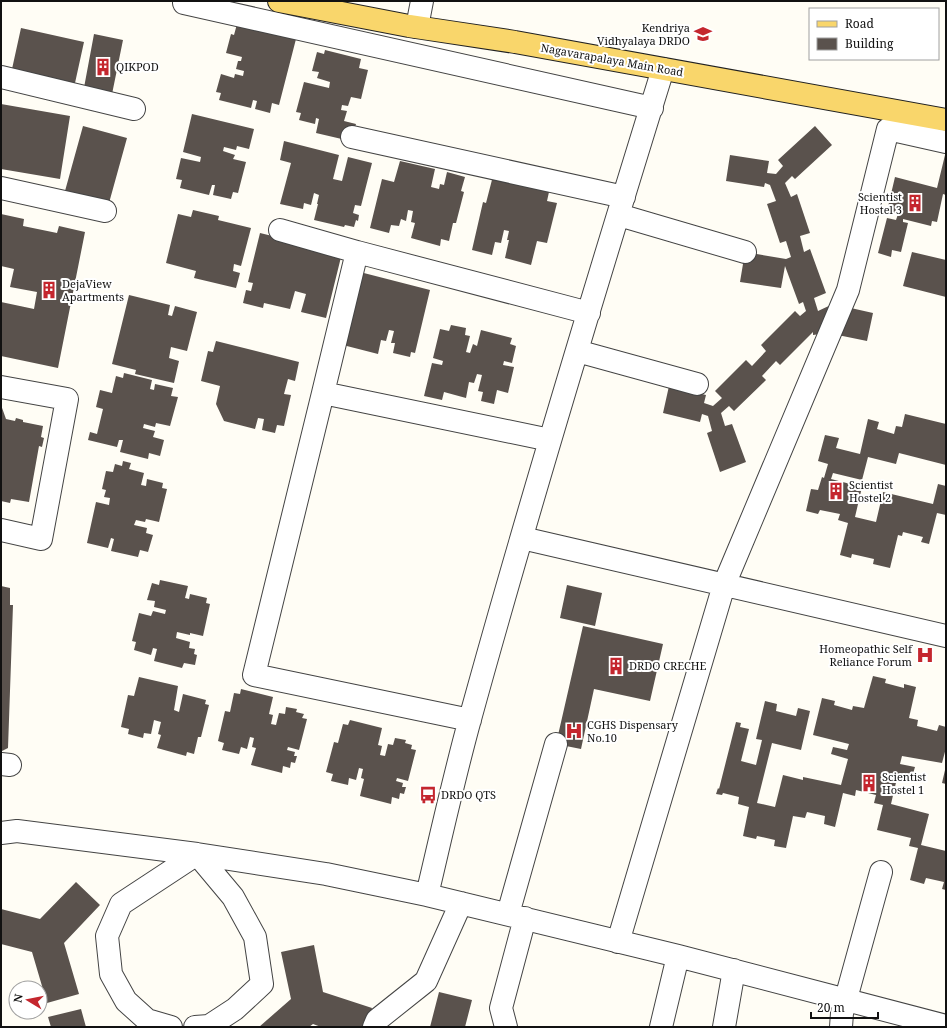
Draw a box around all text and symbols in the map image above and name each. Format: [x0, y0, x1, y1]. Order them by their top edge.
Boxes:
legend [809, 8, 939, 60]
text: Road [845, 15, 875, 32]
place label: Kendriya Vidhyalaya DRDO [597, 20, 690, 48]
school or university icon: Kendriya Vidhyalaya DRDO [693, 24, 713, 44]
text: Building [845, 35, 894, 52]
street label: Nagavarapalaya Main Road [540, 40, 685, 79]
building icon: QIKPOD [93, 57, 113, 77]
place label: QIKPOD [116, 59, 159, 74]
place label: Scientist Hostel 3 [858, 189, 902, 217]
building icon: Scientist Hostel 3 [905, 193, 925, 213]
place label: DejaView Apartments [62, 276, 124, 304]
building icon: DejaView Apartments [39, 280, 59, 300]
place label: Scientist Hostel 2 [849, 477, 893, 505]
building icon: Scientist Hostel 2 [826, 481, 846, 501]
place label: Homeopathic Self Reliance Forum [819, 641, 913, 669]
hospital icon: Homeopathic Self Reliance Forum [915, 645, 935, 665]
building icon: DRDO CRECHE [606, 656, 626, 676]
place label: DRDO CRECHE [629, 658, 707, 673]
place label: CGHS Dispensary No.10 [587, 717, 679, 745]
hospital icon: CGHS Dispensary No.10 [564, 721, 584, 741]
place label: Scientist Hostel 1 [882, 769, 926, 797]
building icon: Scientist Hostel 1 [859, 773, 879, 793]
bus stop icon: DRDO QTS [418, 785, 438, 805]
place label: DRDO QTS [441, 787, 496, 802]
north arrow [8, 980, 48, 1020]
text: N [10, 992, 26, 1004]
scale bar [811, 994, 878, 1020]
text: 20 m [817, 999, 845, 1016]

